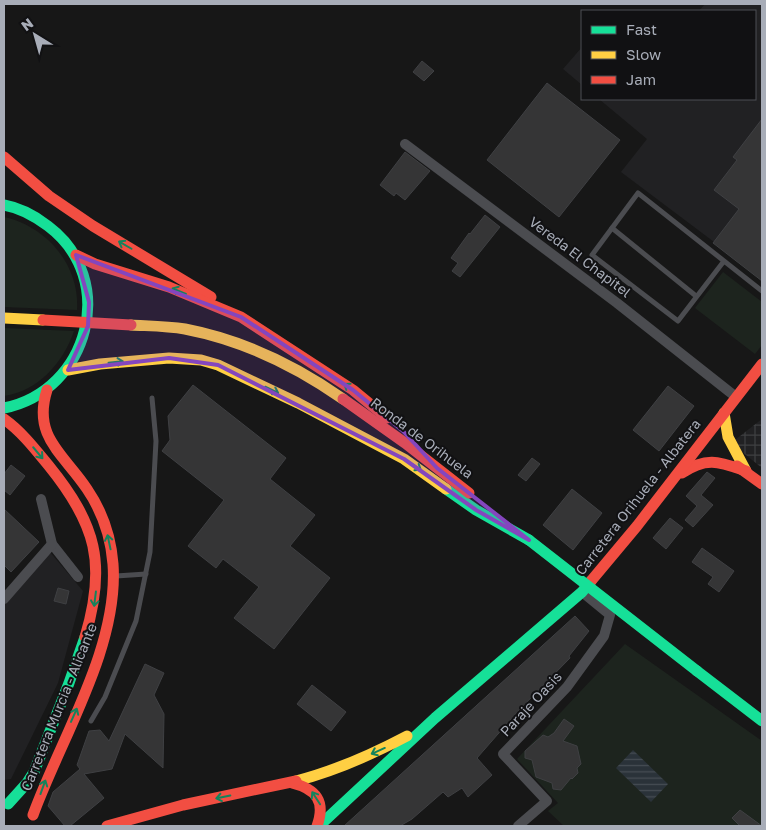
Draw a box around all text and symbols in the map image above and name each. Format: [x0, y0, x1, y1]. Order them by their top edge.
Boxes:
north arrow [10, 10, 60, 60]
legend [581, 10, 756, 100]
text: N [18, 14, 36, 34]
text: Fast [626, 20, 657, 38]
text: Slow [626, 45, 661, 63]
text: Jam [626, 70, 656, 88]
street label: Vereda El Chapitel [526, 213, 635, 300]
one-way arrow [119, 240, 133, 250]
one-way arrow [172, 286, 187, 295]
one-way arrow [107, 357, 123, 367]
one-way arrow [343, 383, 357, 393]
one-way arrow [264, 385, 279, 395]
street label: Ronda de Orihuela [368, 394, 477, 482]
street label: Carretera Orihuela - Albatera [571, 415, 704, 578]
one-way arrow [33, 446, 44, 459]
one-way arrow [407, 462, 421, 472]
one-way arrow [103, 534, 113, 550]
one-way arrow [90, 591, 100, 607]
street label: Carretera Murcia - Alicante [17, 621, 100, 793]
street label: Paraje Oasis [496, 668, 565, 740]
one-way arrow [70, 708, 79, 723]
one-way arrow [371, 746, 386, 756]
one-way arrow [39, 779, 48, 795]
one-way arrow [311, 792, 321, 806]
one-way arrow [215, 793, 231, 802]

